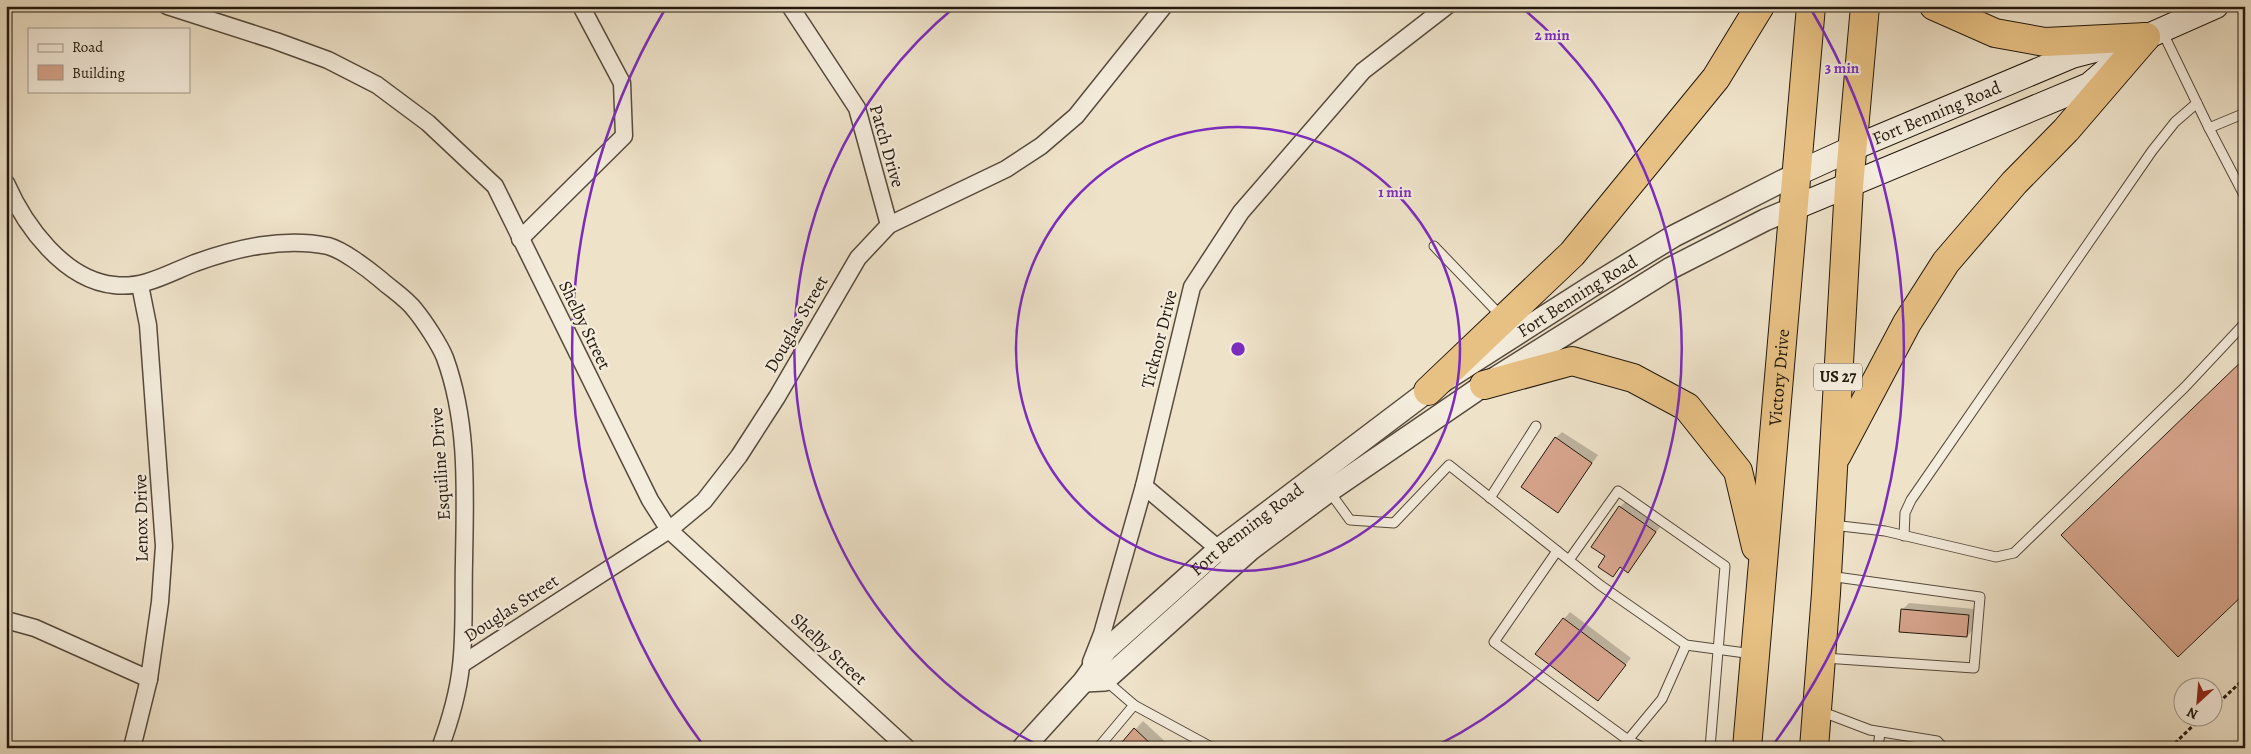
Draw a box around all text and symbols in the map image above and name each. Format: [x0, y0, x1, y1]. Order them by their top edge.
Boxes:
text: 2 min [1534, 25, 1570, 45]
legend [28, 28, 190, 92]
text: Road [72, 37, 104, 57]
text: 3 min [1825, 58, 1860, 78]
text: Building [72, 63, 125, 83]
street label: Fort Benning Road [1869, 75, 2005, 151]
street label: Patch Drive [864, 102, 910, 190]
text: 1 min [1378, 182, 1412, 202]
street label: Fort Benning Road [1513, 249, 1642, 343]
street label: Douglas Street [759, 271, 833, 377]
street label: Shelby Street [553, 277, 617, 374]
street label: Ticknor Drive [1135, 287, 1183, 391]
street label: Victory Drive [1763, 328, 1795, 428]
centre of rings [1229, 340, 1247, 358]
road number: US 27 [1814, 364, 1862, 391]
street label: Esquiline Drive [424, 407, 456, 521]
street label: Lenox Drive [128, 474, 154, 562]
street label: Fort Benning Road [1185, 477, 1308, 581]
street label: Douglas Street [459, 568, 563, 648]
street label: Shelby Street [786, 607, 872, 691]
north arrow [2174, 676, 2224, 726]
text: N [2184, 702, 2201, 724]

